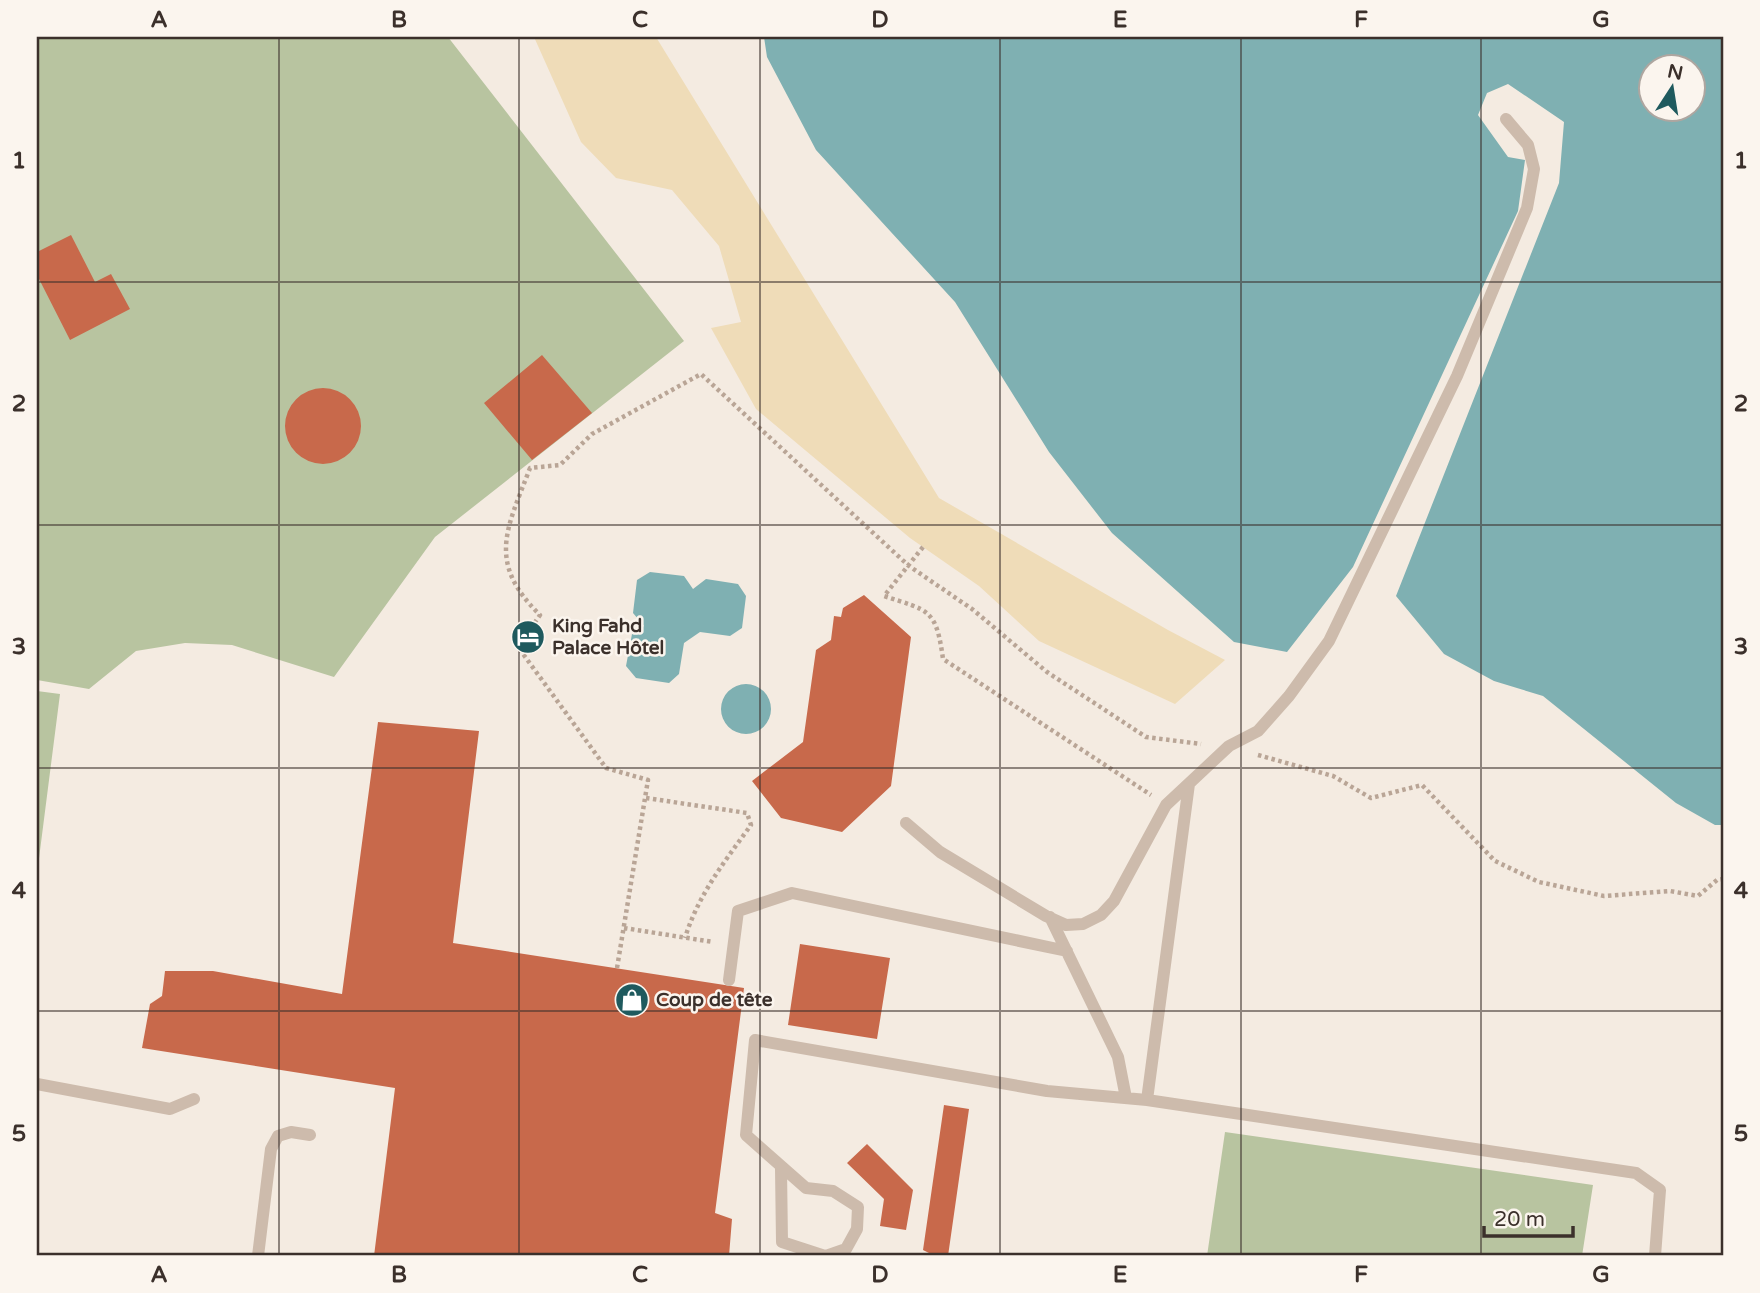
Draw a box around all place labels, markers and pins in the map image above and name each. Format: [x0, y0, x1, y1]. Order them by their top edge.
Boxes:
place label: King Fahd Palace Hôtel [552, 615, 664, 659]
hotel icon: King Fahd Palace Hôtel [509, 618, 547, 656]
shop icon: Coup de tête [613, 981, 651, 1019]
place label: Coup de tête [656, 989, 773, 1012]

